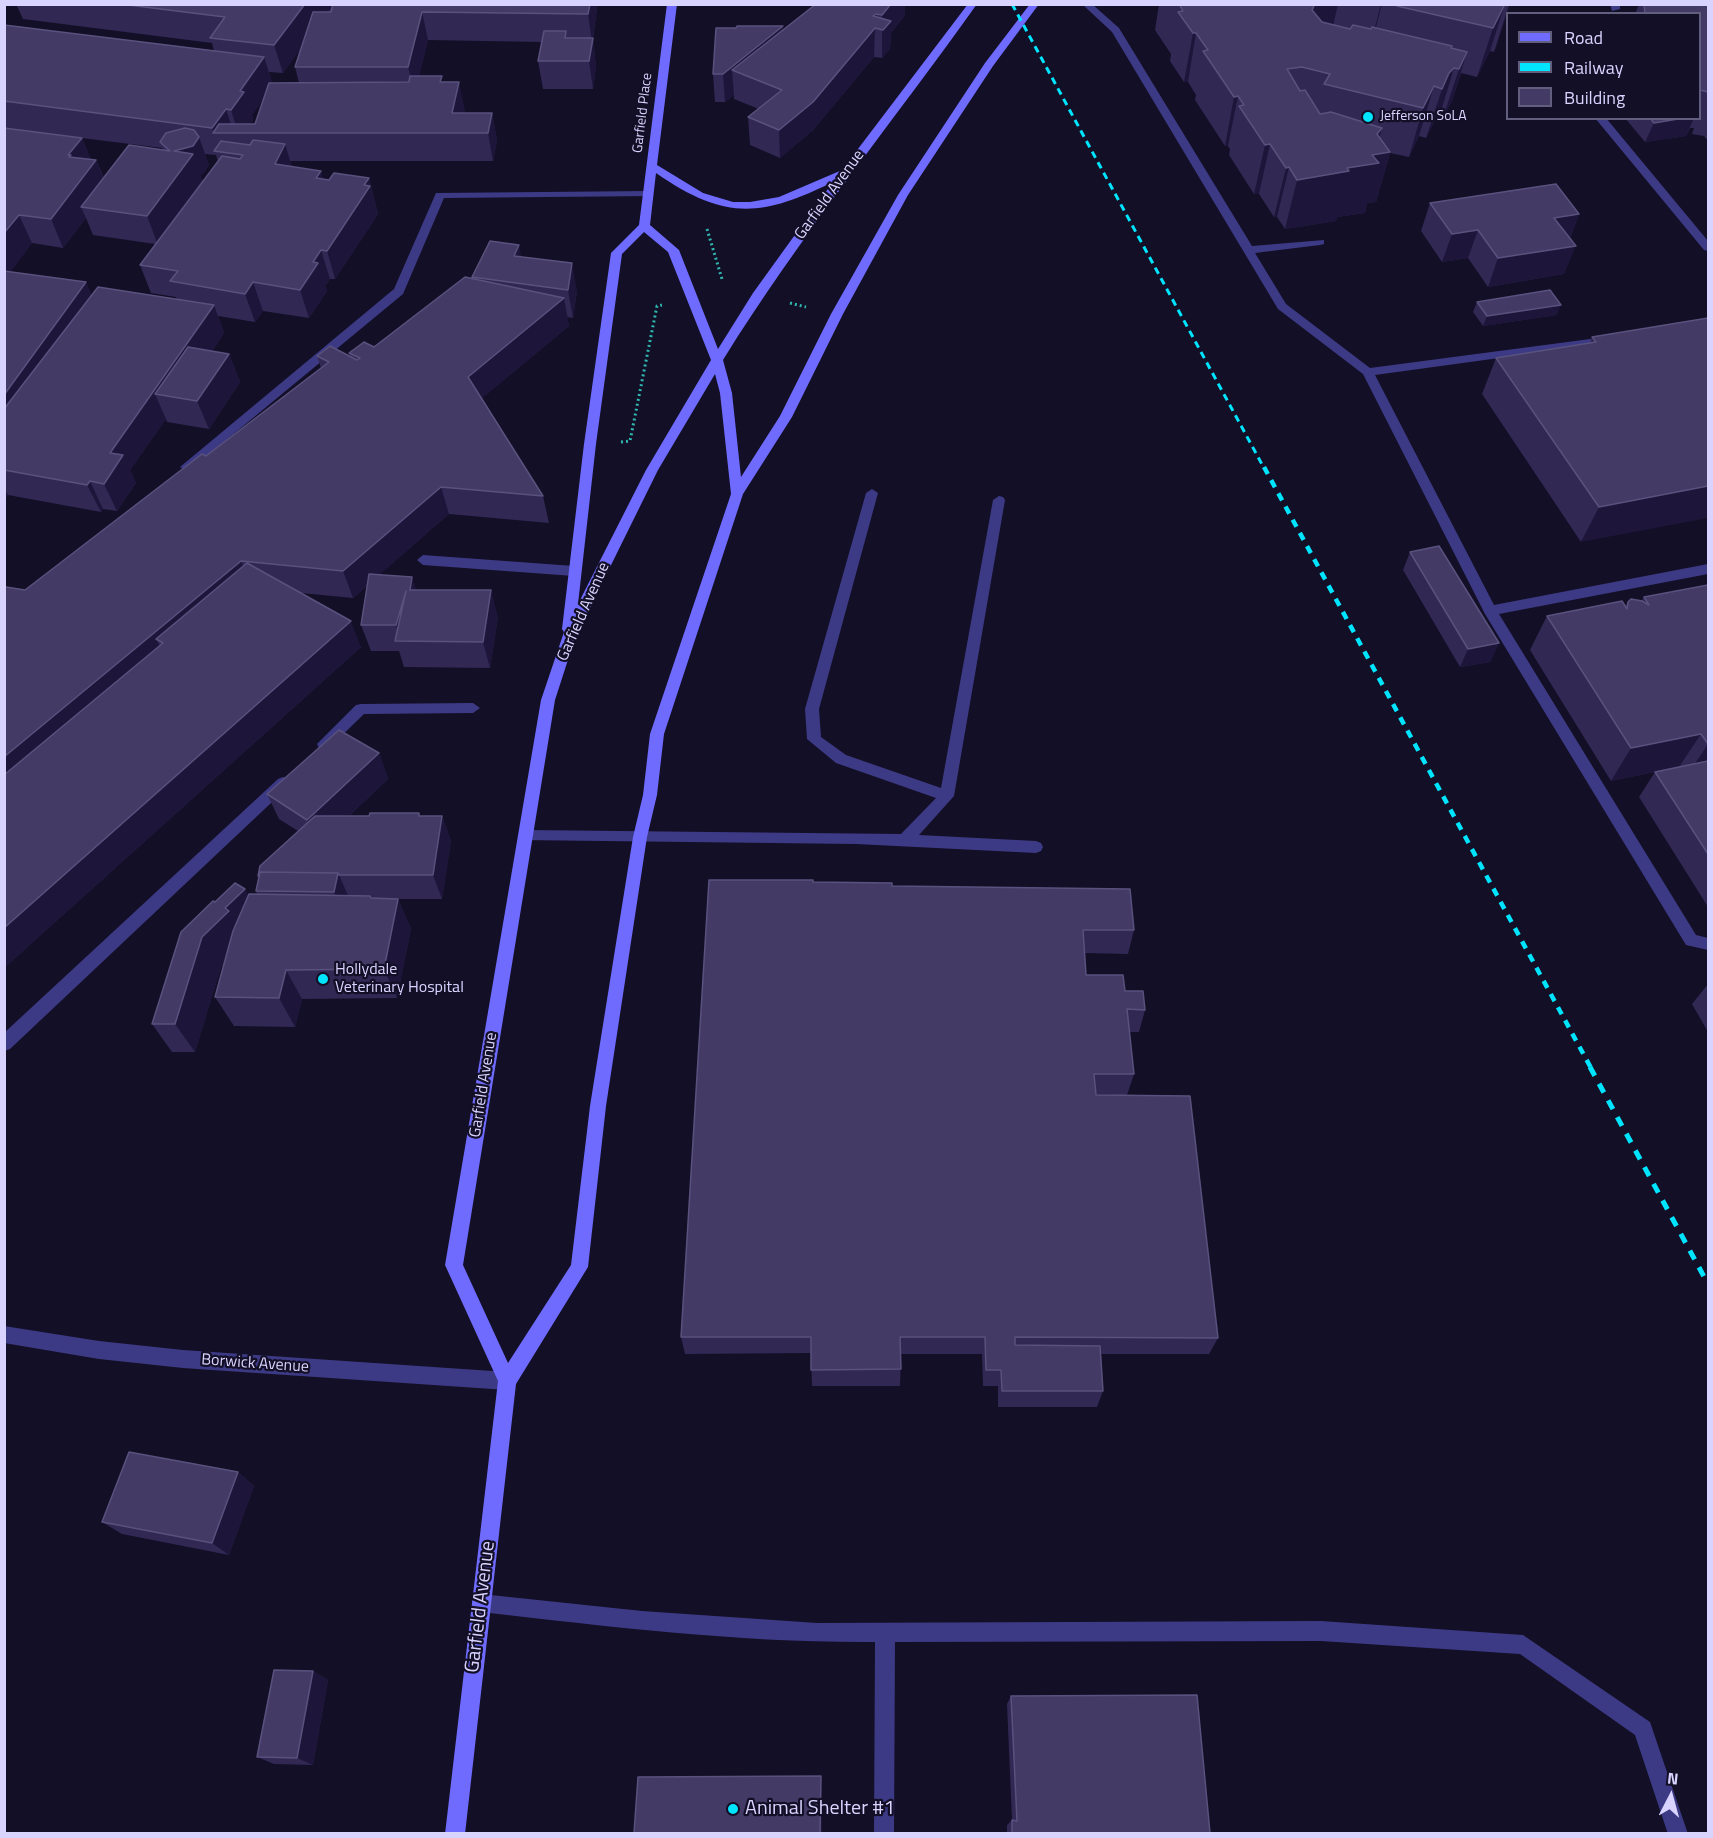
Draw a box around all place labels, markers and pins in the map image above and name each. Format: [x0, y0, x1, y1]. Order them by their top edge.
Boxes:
place label: Jefferson SoLA [1380, 109, 1467, 125]
marker: Jefferson SoLA [1361, 110, 1375, 124]
place label: Hollydale Veterinary Hospital [335, 960, 464, 998]
marker: Hollydale Veterinary Hospital [316, 972, 330, 986]
place label: Animal Shelter #1 [745, 1797, 895, 1821]
marker: Animal Shelter #1 [726, 1802, 740, 1816]

